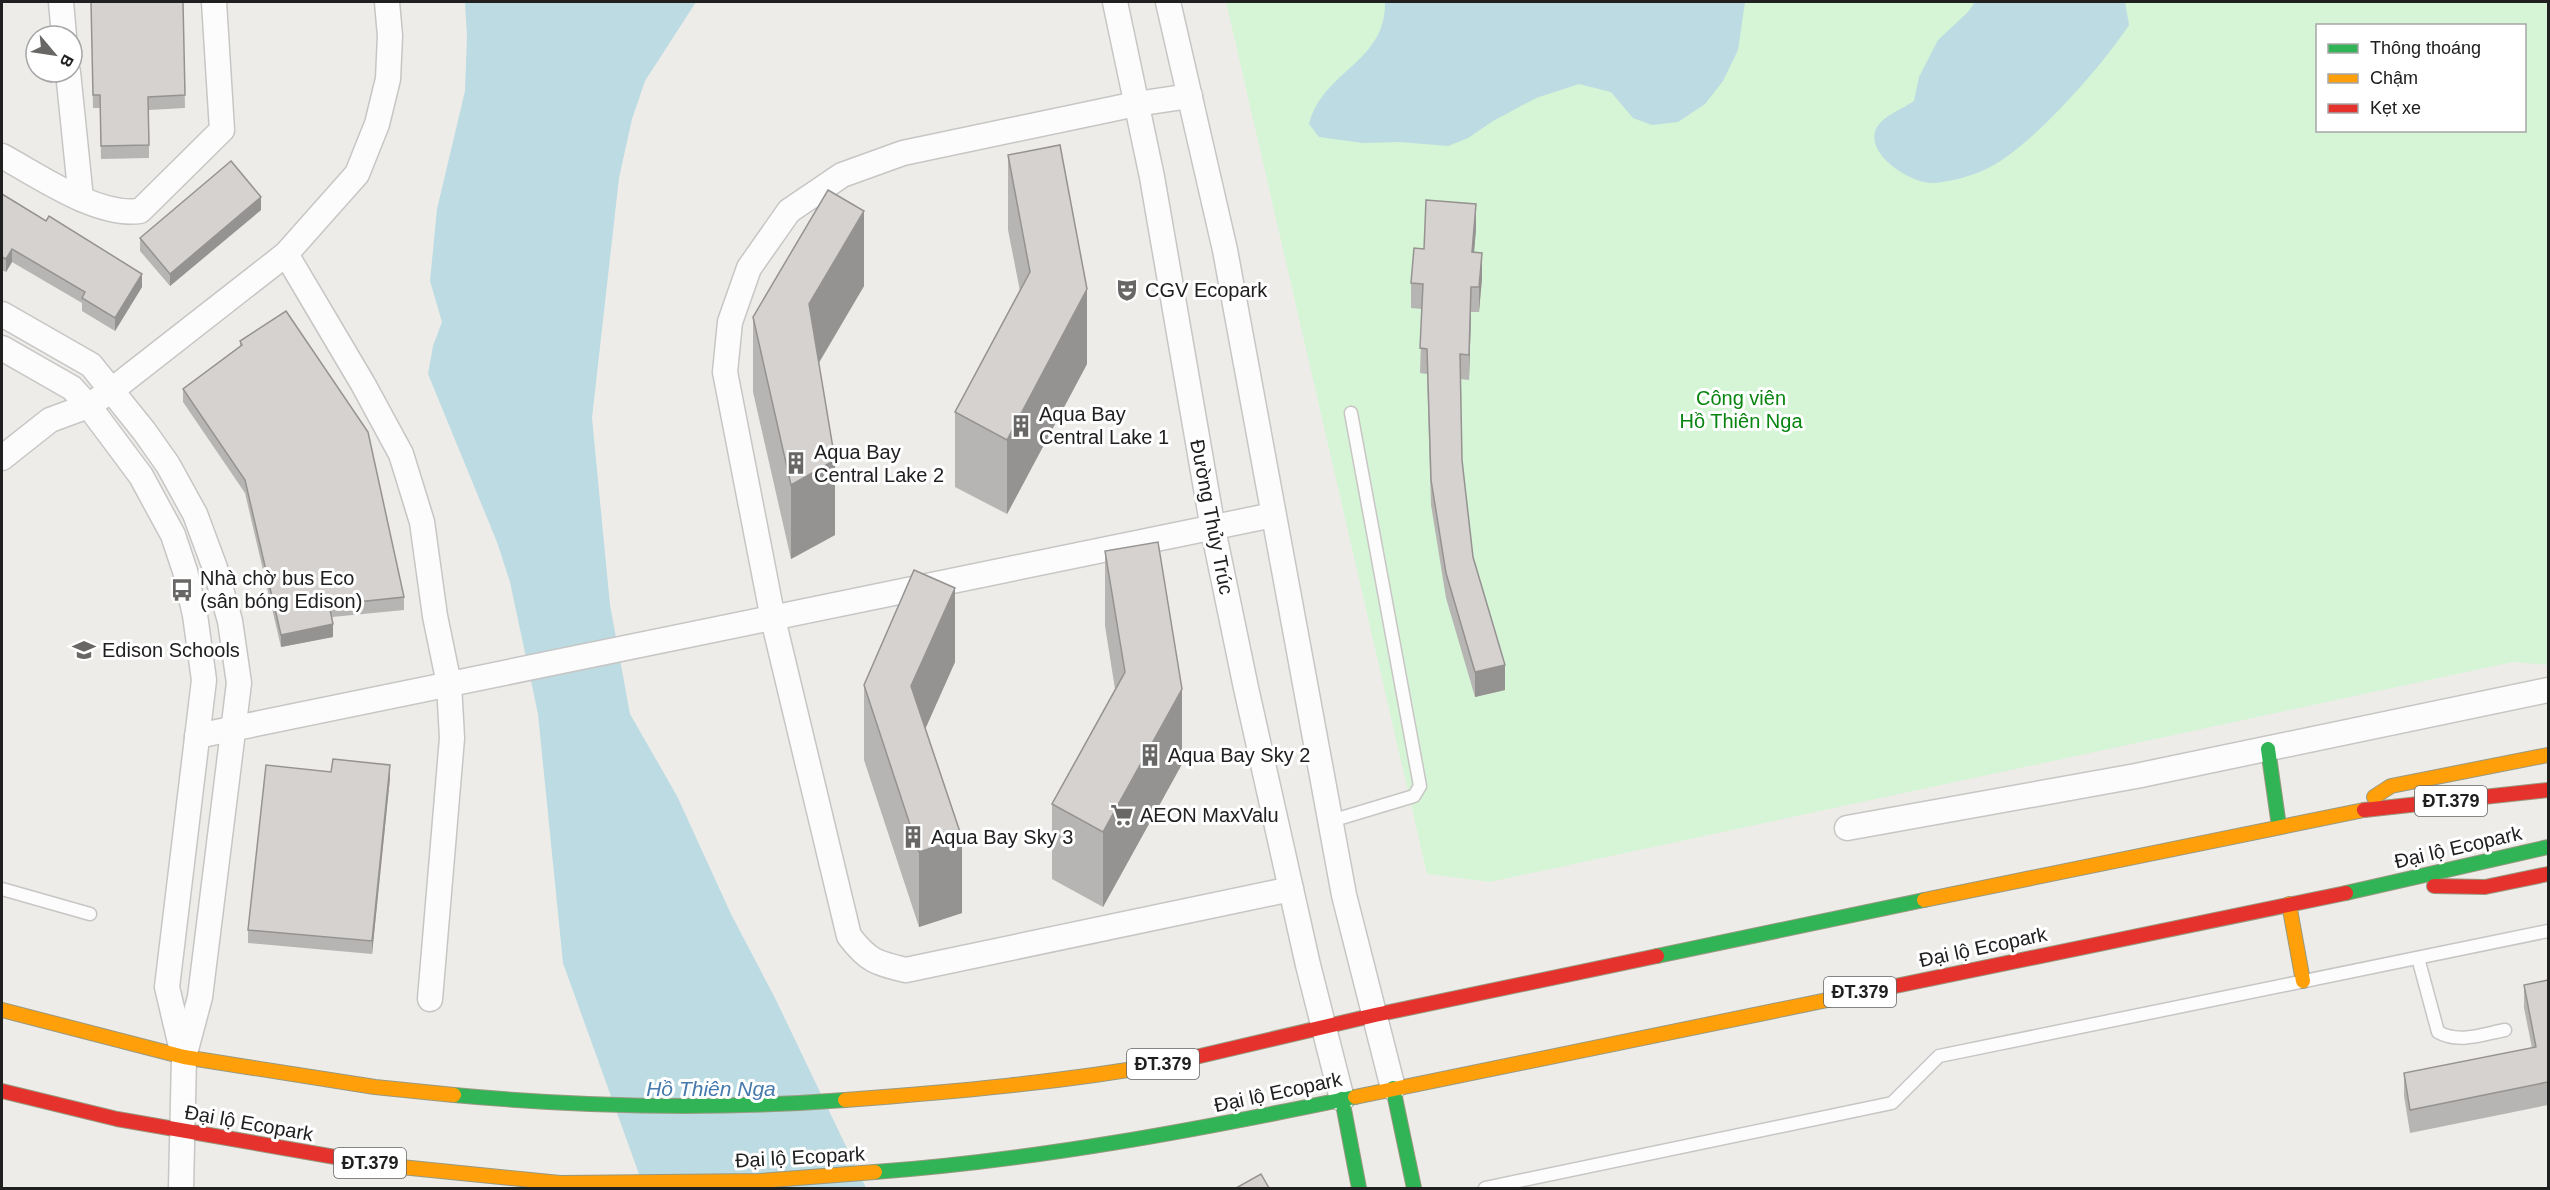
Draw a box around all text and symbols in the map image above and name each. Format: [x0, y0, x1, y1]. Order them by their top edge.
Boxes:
north arrow [24, 24, 84, 84]
legend [2316, 24, 2526, 132]
text: Thông thoáng [2370, 38, 2481, 58]
text: B [56, 52, 77, 70]
text: Chậm [2370, 68, 2418, 88]
text: Kẹt xe [2370, 98, 2421, 118]
theatre icon: CGV Ecopark [1114, 277, 1140, 303]
place label: CGV Ecopark [1145, 279, 1268, 301]
park label: Công viên Hồ Thiên Nga [1679, 387, 1803, 432]
place label: Aqua Bay Central Lake 1 [1039, 403, 1169, 448]
building icon: Aqua Bay Central Lake 1 [1008, 413, 1034, 439]
street label: Đường Thủy Trúc [1186, 438, 1238, 596]
place label: Aqua Bay Central Lake 2 [814, 441, 944, 486]
building icon: Aqua Bay Central Lake 2 [783, 450, 809, 476]
place label: Nhà chờ bus Eco (sân bóng Edison) [200, 567, 362, 612]
bus stop icon: Nhà chờ bus Eco (sân bóng Edison) [169, 577, 195, 603]
school or university icon: Edison Schools [71, 637, 97, 663]
place label: Edison Schools [102, 639, 240, 661]
building icon: Aqua Bay Sky 2 [1137, 742, 1163, 768]
place label: Aqua Bay Sky 2 [1168, 744, 1310, 766]
road number: ĐT.379 [2415, 786, 2487, 816]
supermarket icon: AEON MaxValu [1109, 802, 1135, 828]
place label: AEON MaxValu [1140, 804, 1279, 826]
street label: Đại lộ Ecopark [2392, 821, 2525, 872]
building icon: Aqua Bay Sky 3 [900, 824, 926, 850]
place label: Aqua Bay Sky 3 [931, 826, 1073, 848]
street label: Đại lộ Ecopark [1917, 923, 2050, 971]
road number: ĐT.379 [1824, 977, 1896, 1007]
road number: ĐT.379 [1127, 1049, 1199, 1079]
street label: Đại lộ Ecopark [1212, 1068, 1345, 1116]
water label: Hồ Thiên Nga [646, 1077, 776, 1100]
street label: Đại lộ Ecopark [183, 1101, 316, 1145]
street label: Đại lộ Ecopark [734, 1143, 867, 1171]
road number: ĐT.379 [334, 1148, 406, 1178]

